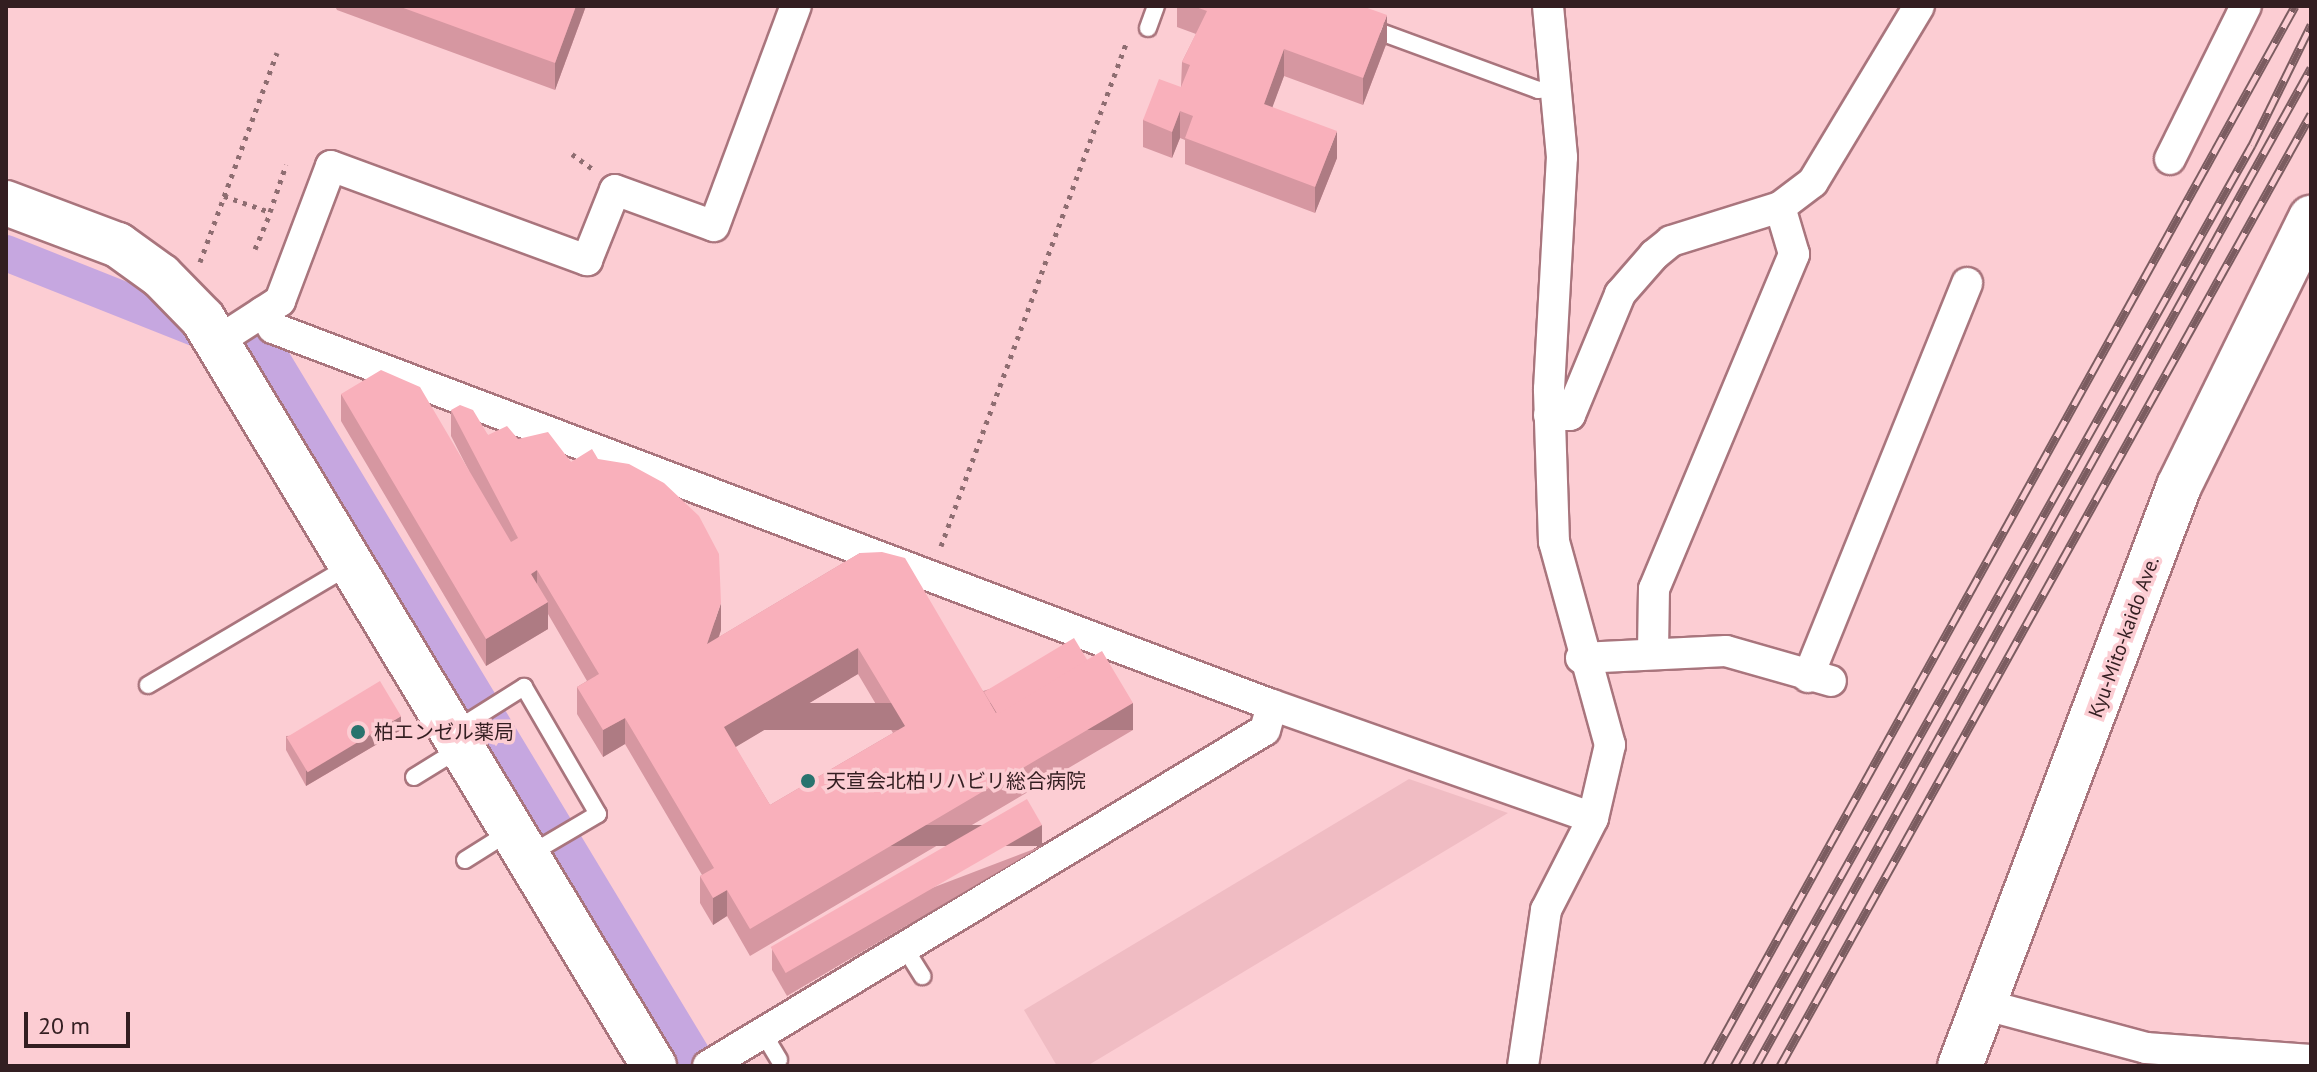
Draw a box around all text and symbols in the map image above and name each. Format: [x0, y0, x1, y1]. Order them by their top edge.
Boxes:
street label: Kyu-Mito-kaido Ave. [2084, 553, 2164, 721]
place label: 柏エンゼル薬局 [374, 720, 514, 744]
marker: 柏エンゼル薬局 [349, 723, 367, 741]
place label: 天宣会北柏リハビリ総合病院 [826, 769, 1086, 793]
marker: 天宣会北柏リハビリ総合病院 [797, 770, 819, 792]
scale bar [28, 996, 134, 1046]
text: 20 m [38, 1010, 90, 1041]

